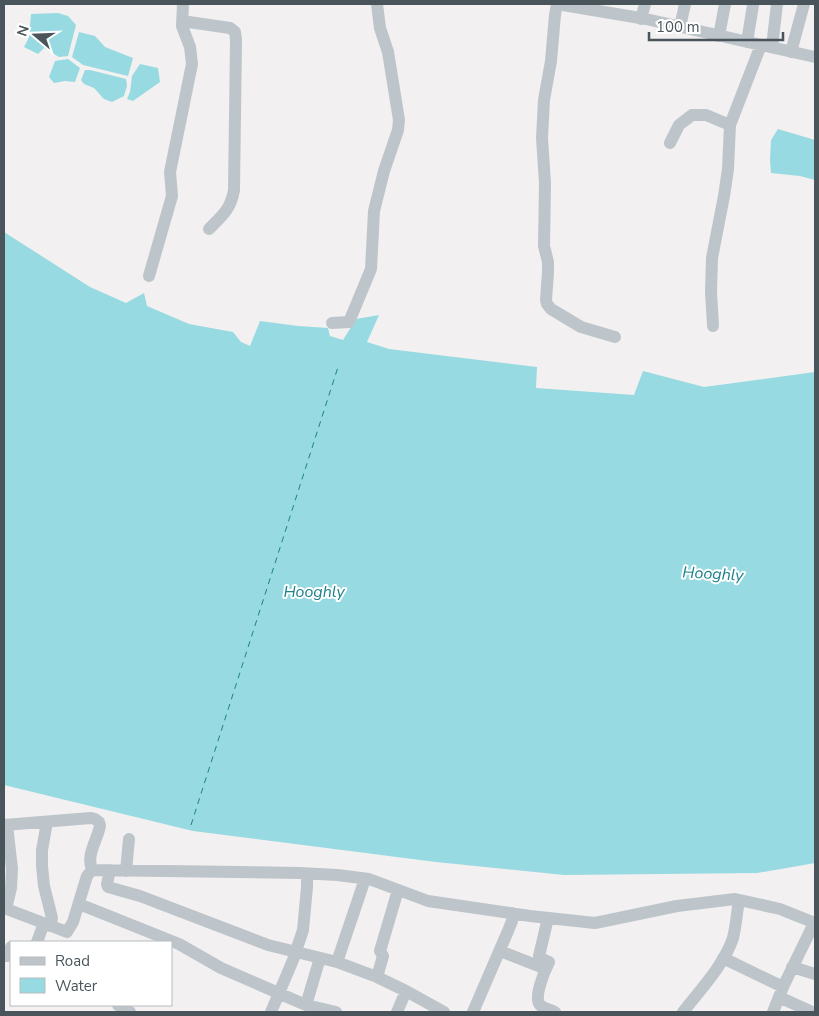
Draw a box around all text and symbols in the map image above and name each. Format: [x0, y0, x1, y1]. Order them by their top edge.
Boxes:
north arrow [10, 10, 60, 60]
scale bar [649, 10, 783, 42]
text: 100 m [656, 17, 700, 37]
text: N [12, 23, 34, 39]
water label: Hooghly [682, 561, 745, 587]
water label: Hooghly [283, 581, 345, 603]
legend [10, 941, 172, 1006]
text: Road [55, 951, 90, 971]
text: Water [55, 976, 98, 996]

